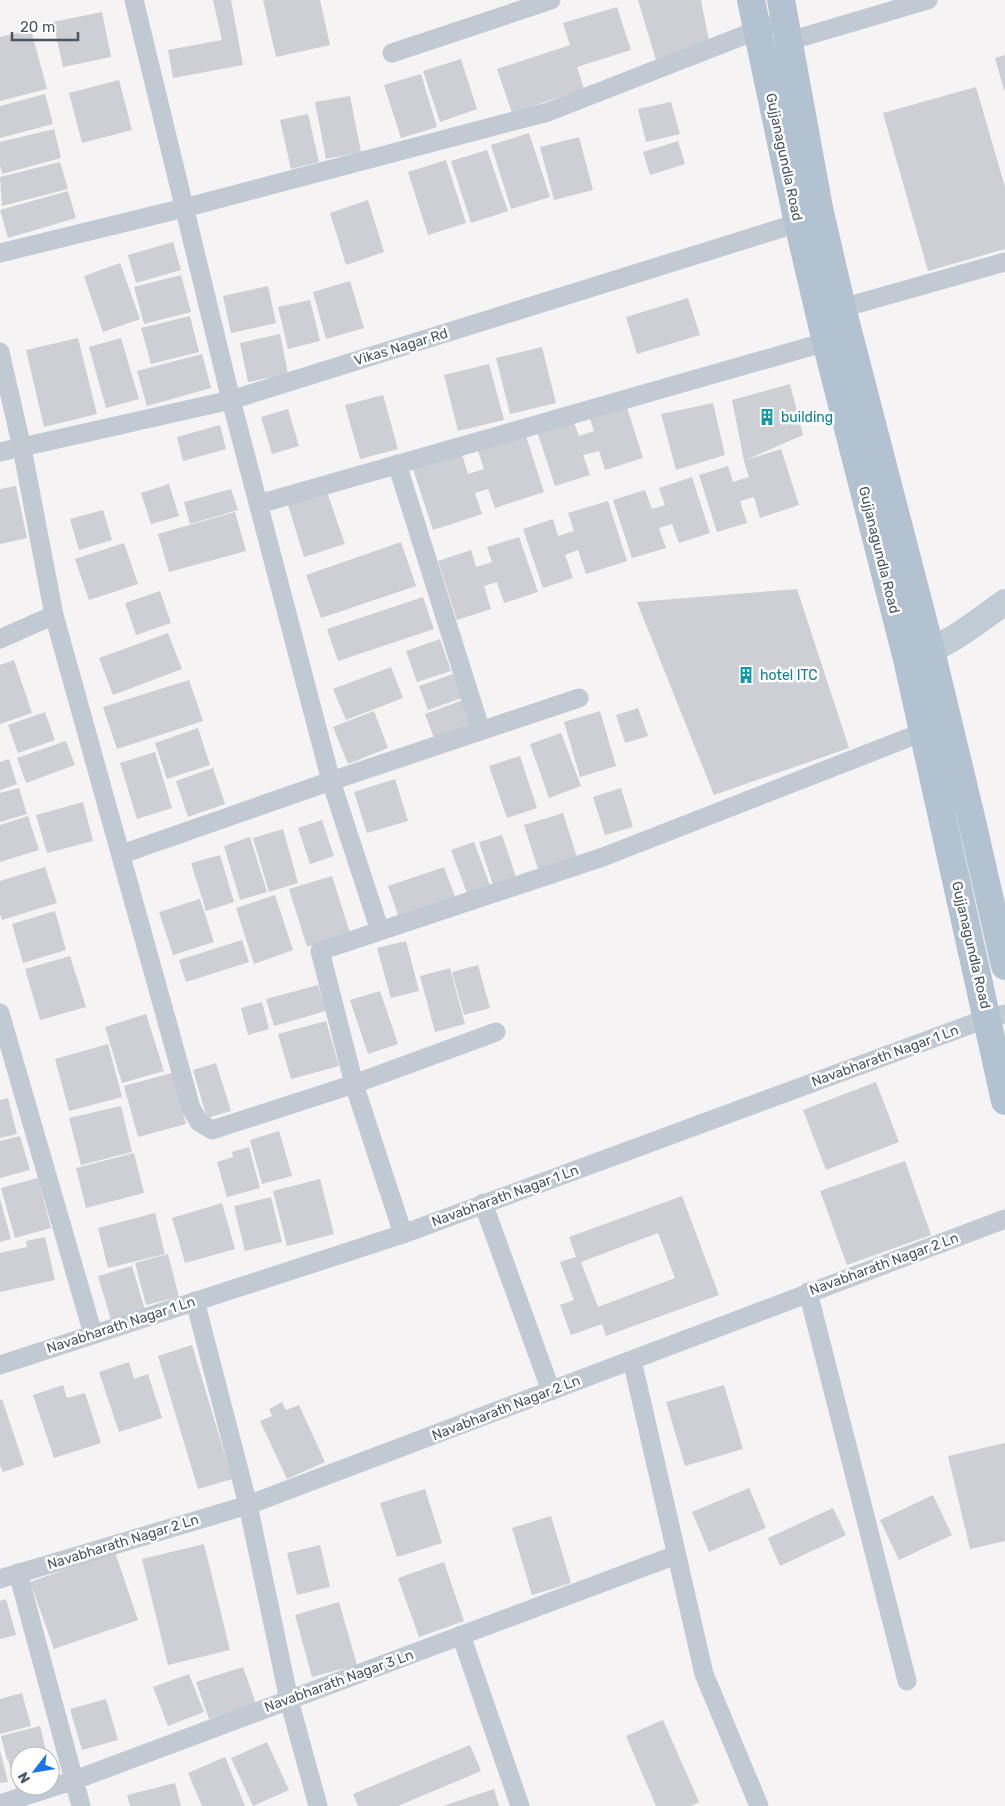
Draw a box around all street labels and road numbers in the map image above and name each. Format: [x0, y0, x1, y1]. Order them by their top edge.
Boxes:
street label: Gujjanagundla Road [762, 91, 806, 223]
street label: Vikas Nagar Rd [352, 325, 450, 369]
street label: Gujjanagundla Road [855, 485, 903, 615]
street label: Gujjanagundla Road [948, 880, 994, 1010]
street label: Navabharath Nagar 1 Ln [809, 1021, 961, 1091]
street label: Navabharath Nagar 1 Ln [429, 1161, 581, 1231]
street label: Navabharath Nagar 2 Ln [807, 1229, 961, 1299]
street label: Navabharath Nagar 1 Ln [45, 1293, 197, 1357]
street label: Navabharath Nagar 2 Ln [429, 1372, 583, 1444]
street label: Navabharath Nagar 2 Ln [45, 1511, 201, 1573]
street label: Navabharath Nagar 3 Ln [262, 1646, 416, 1716]

